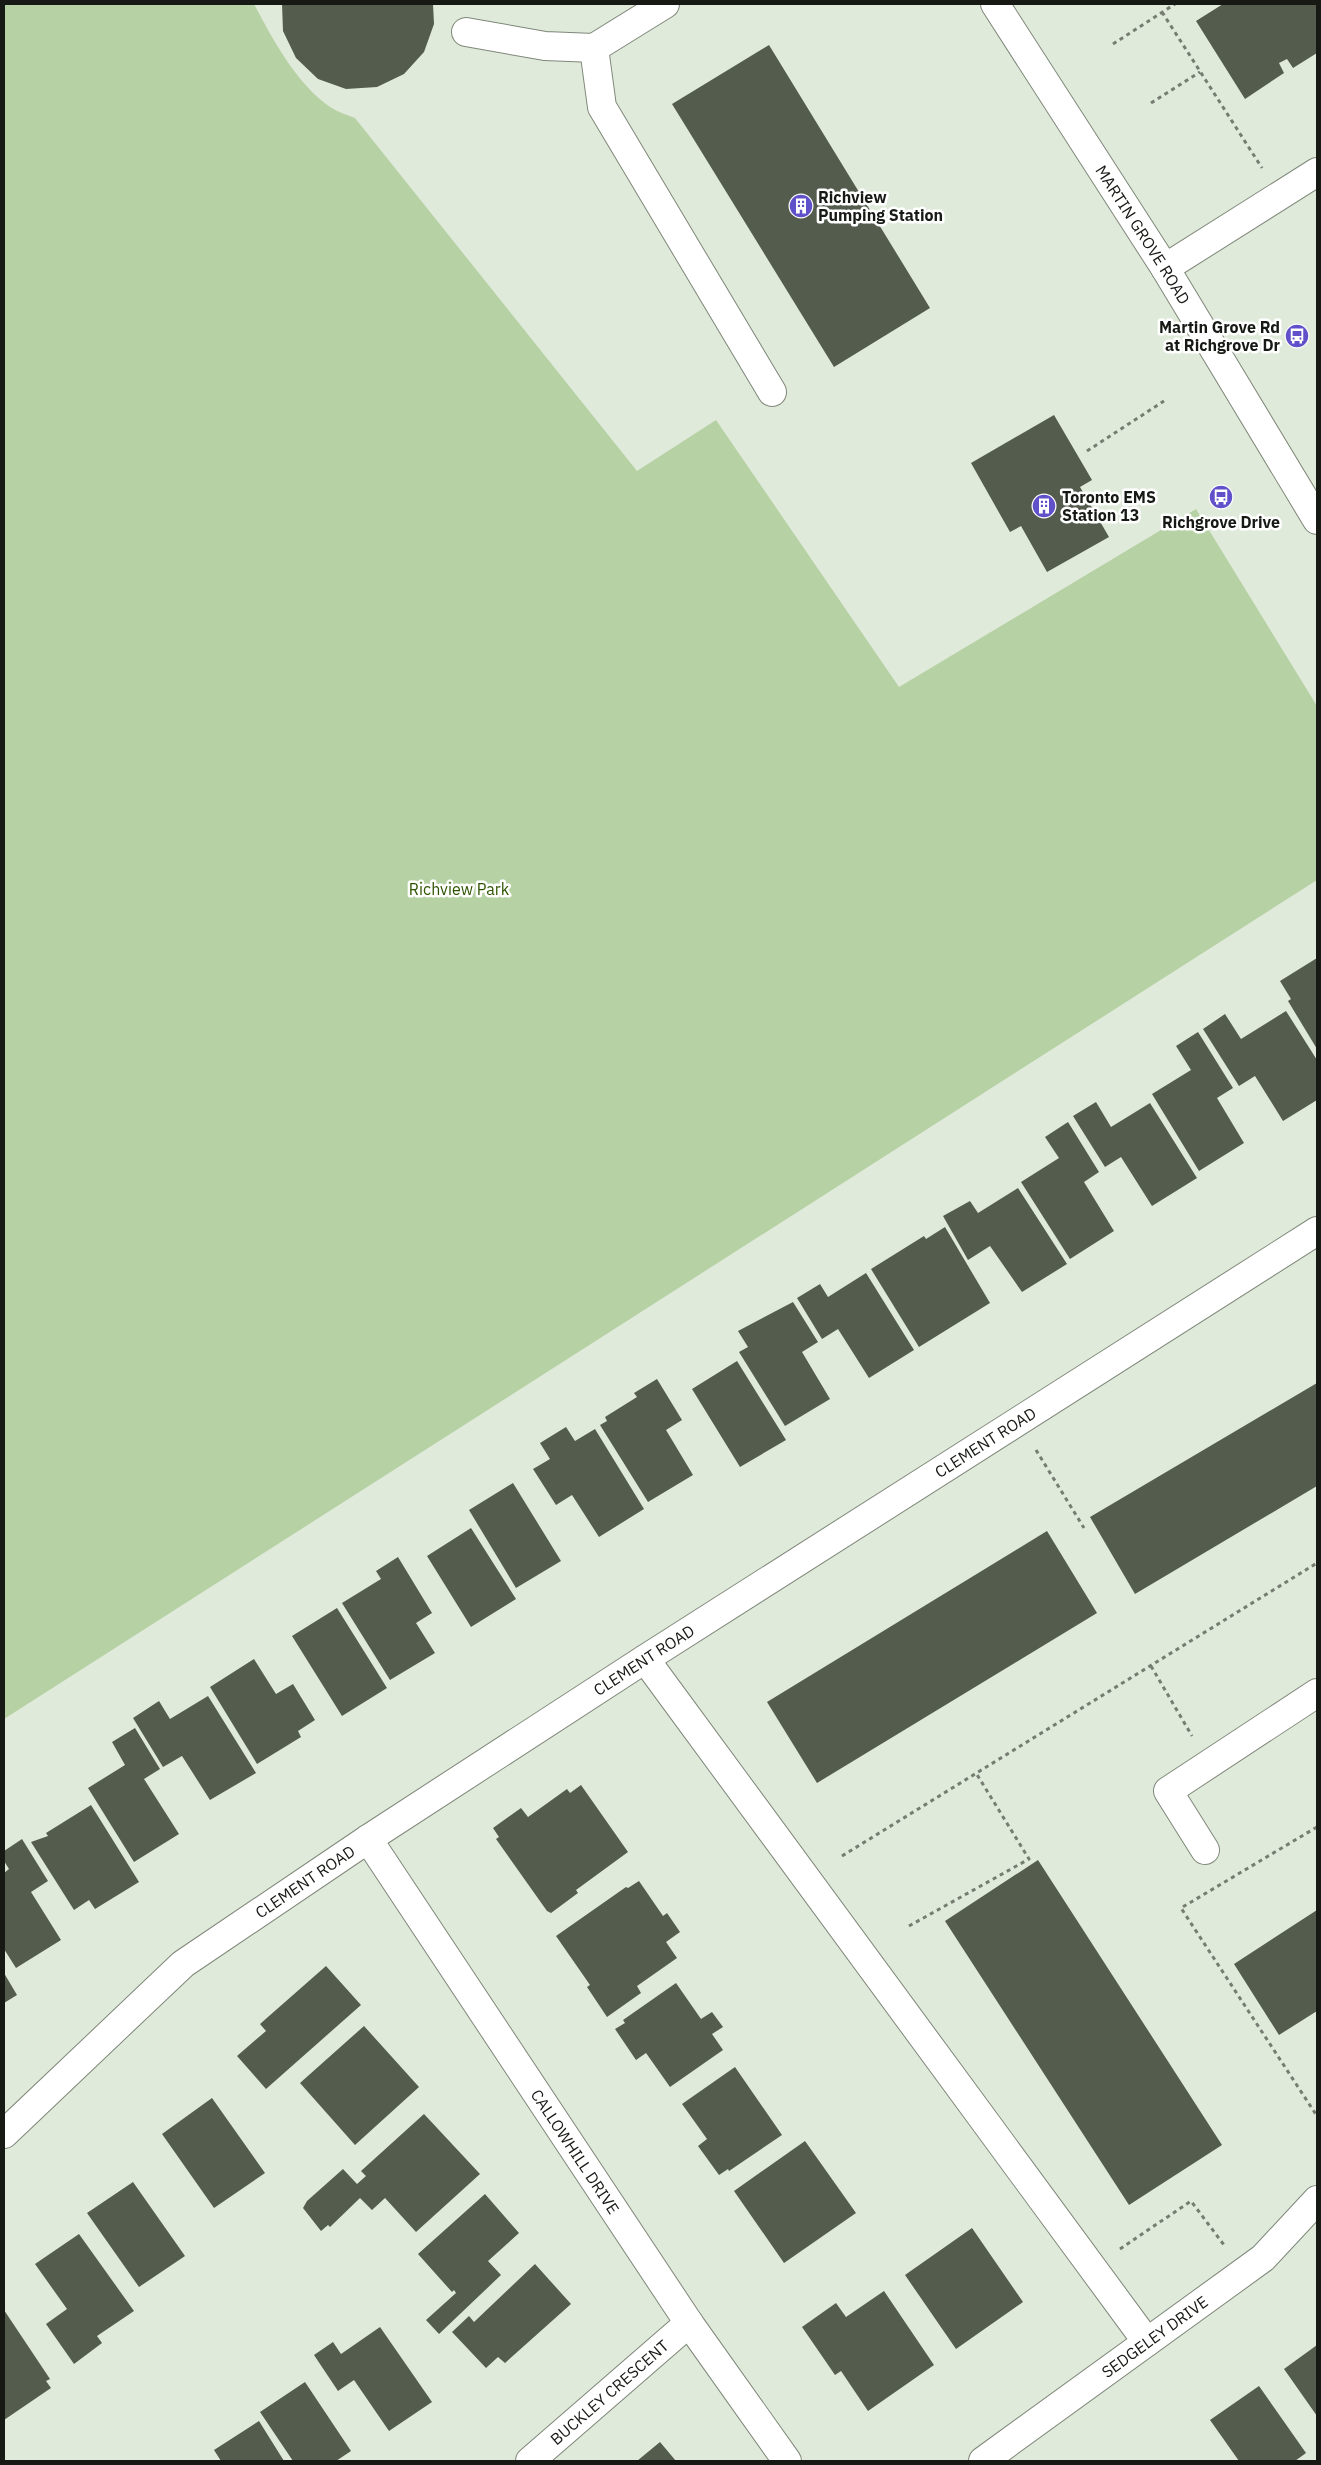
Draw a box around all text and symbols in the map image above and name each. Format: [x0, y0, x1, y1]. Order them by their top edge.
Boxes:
street label: MARTIN GROVE ROAD [1091, 161, 1195, 308]
place label: Richview Pumping Station [818, 187, 943, 225]
building icon: Richview Pumping Station [788, 193, 814, 219]
place label: Martin Grove Rd at Richgrove Dr [1159, 317, 1281, 355]
bus stop icon: Martin Grove Rd at Richgrove Dr [1284, 323, 1310, 349]
bus stop icon: Richgrove Drive [1208, 484, 1234, 510]
place label: Toronto EMS Station 13 [1062, 487, 1156, 525]
building icon: Toronto EMS Station 13 [1031, 493, 1057, 519]
place label: Richgrove Drive [1162, 512, 1280, 532]
park label: Richview Park [409, 879, 510, 899]
street label: CLEMENT ROAD [931, 1403, 1040, 1482]
street label: CLEMENT ROAD [590, 1620, 698, 1700]
street label: CLEMENT ROAD [251, 1841, 359, 1922]
street label: CALLOWHILL DRIVE [527, 2085, 624, 2218]
street label: SEDGELEY DRIVE [1098, 2291, 1212, 2382]
street label: BUCKLEY CRESCENT [546, 2335, 673, 2449]

